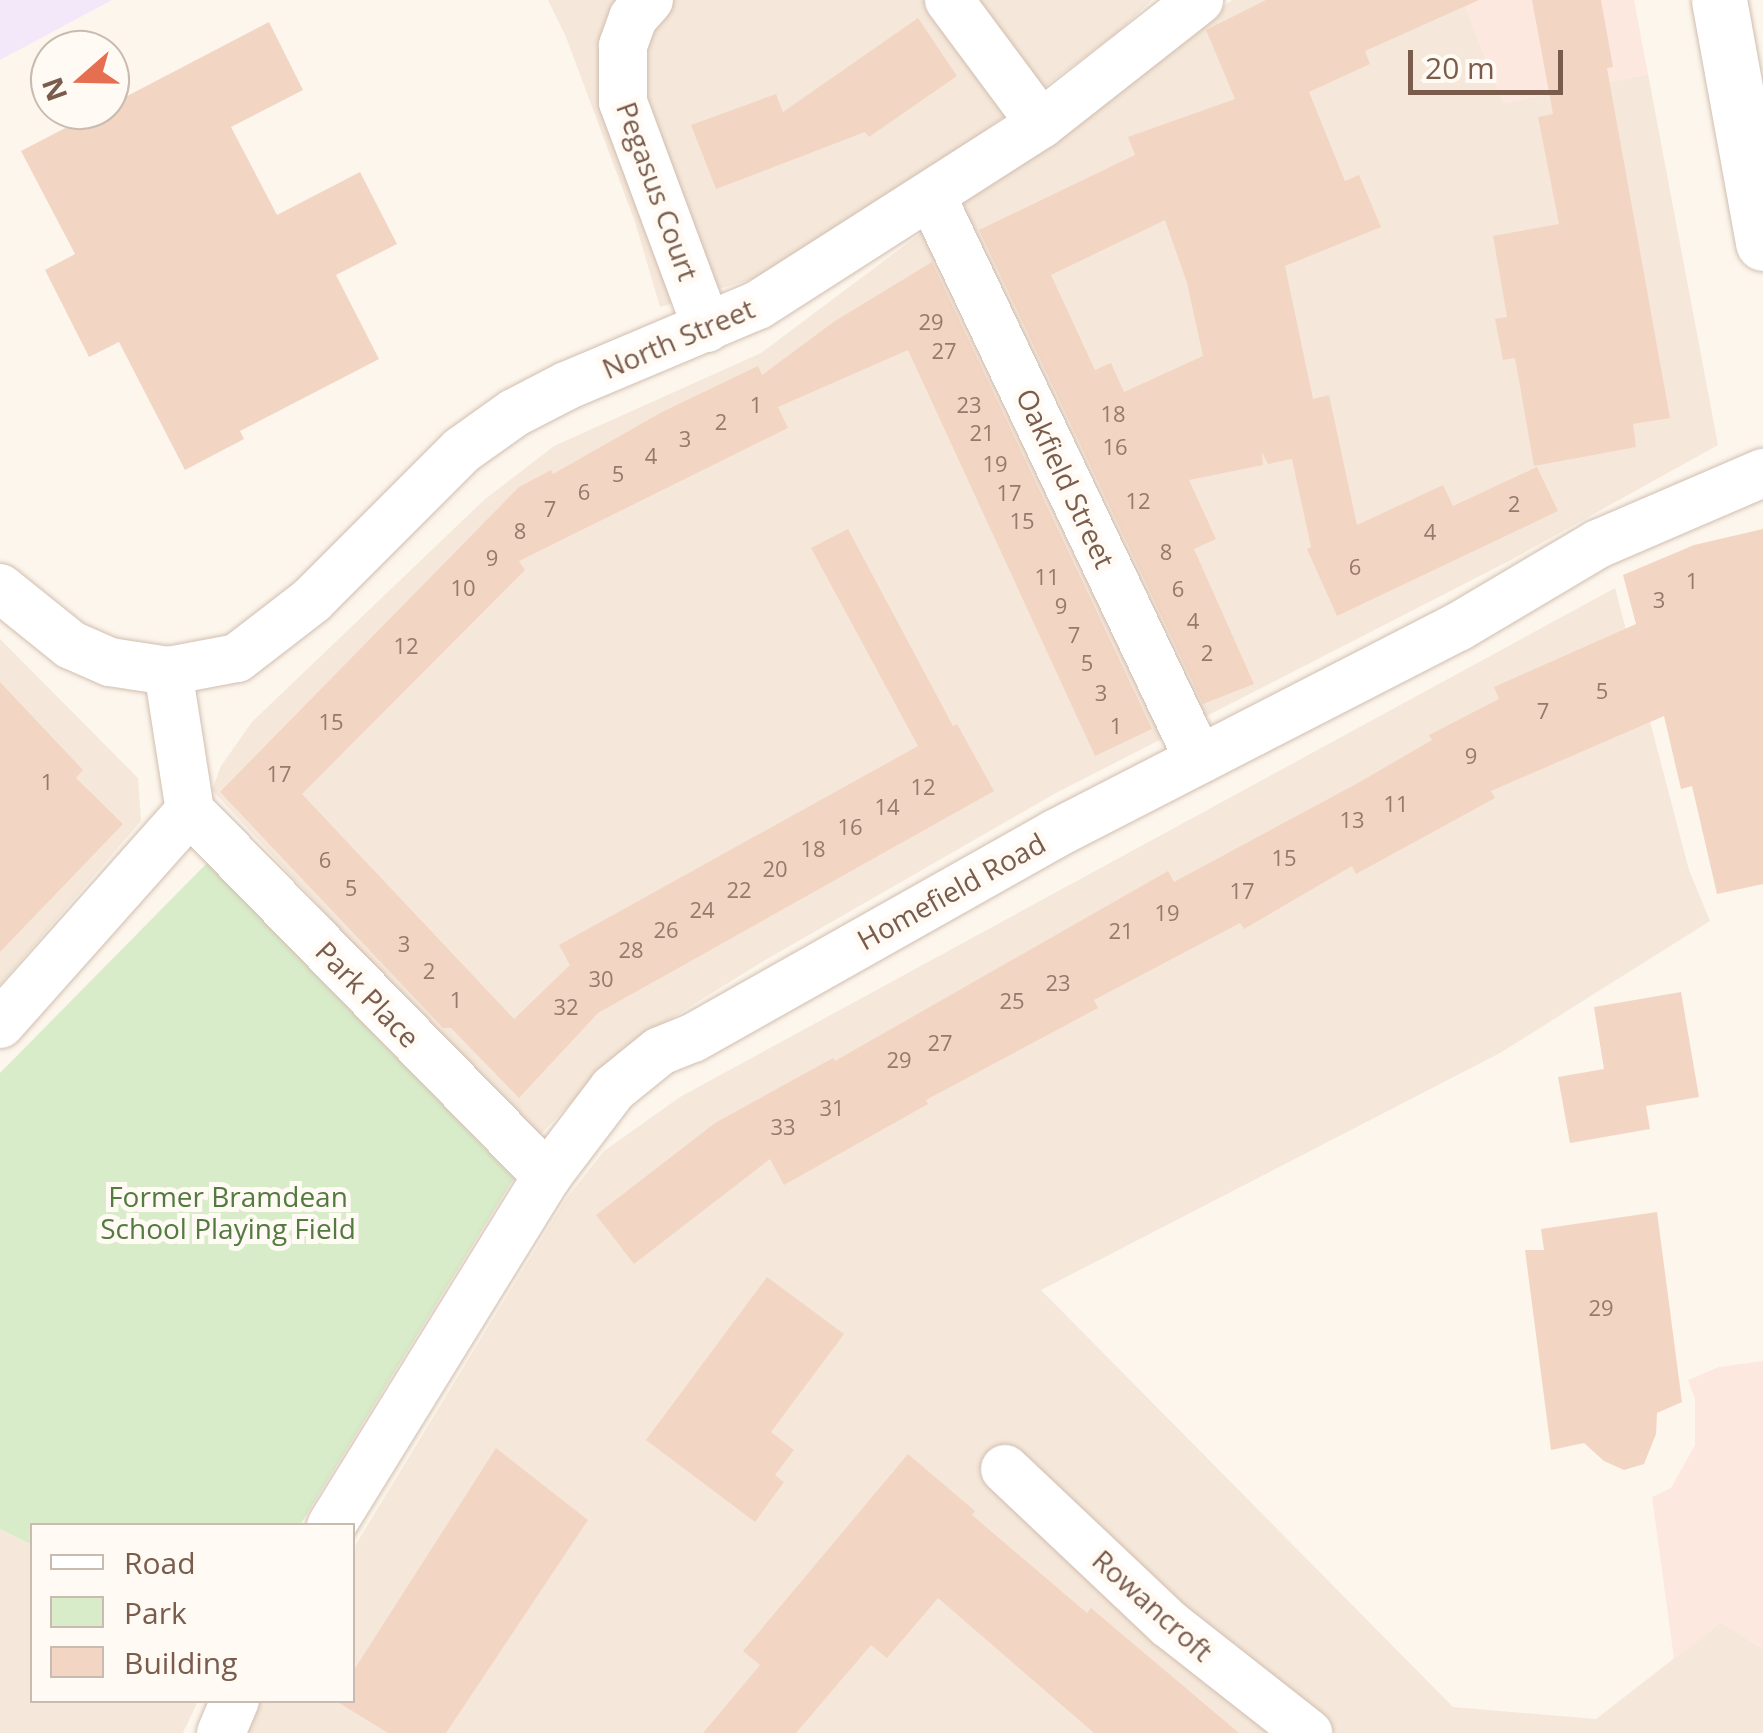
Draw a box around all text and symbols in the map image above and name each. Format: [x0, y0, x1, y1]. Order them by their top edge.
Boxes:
north arrow [30, 30, 130, 130]
scale bar [1413, 30, 1568, 92]
text: 20 m [1425, 47, 1495, 88]
text: N [32, 72, 75, 107]
street label: Pegasus Court [610, 97, 706, 285]
street label: North Street [597, 291, 759, 385]
house number: 29 [918, 309, 944, 335]
house number: 27 [931, 338, 957, 364]
street label: Oakfield Street [1010, 383, 1122, 573]
house number: 1 [750, 392, 762, 418]
house number: 23 [956, 392, 982, 418]
house number: 18 [1100, 401, 1126, 427]
house number: 2 [715, 409, 727, 435]
house number: 21 [969, 420, 995, 446]
house number: 3 [679, 426, 691, 452]
house number: 16 [1102, 434, 1128, 460]
house number: 4 [645, 443, 657, 469]
house number: 19 [982, 451, 1008, 477]
house number: 5 [612, 461, 624, 487]
house number: 6 [578, 479, 590, 505]
house number: 17 [996, 480, 1022, 506]
house number: 12 [1125, 488, 1151, 514]
house number: 2 [1508, 491, 1520, 517]
house number: 7 [544, 496, 556, 522]
house number: 15 [1009, 508, 1035, 534]
house number: 8 [514, 518, 526, 544]
house number: 4 [1424, 519, 1436, 545]
house number: 8 [1160, 539, 1172, 565]
house number: 9 [486, 545, 498, 571]
house number: 6 [1349, 554, 1361, 580]
house number: 11 [1034, 564, 1060, 590]
house number: 1 [1686, 568, 1698, 594]
house number: 10 [450, 575, 476, 601]
house number: 6 [1172, 576, 1184, 602]
house number: 3 [1653, 587, 1665, 613]
house number: 9 [1055, 593, 1067, 619]
house number: 4 [1187, 608, 1199, 634]
house number: 7 [1068, 622, 1080, 648]
house number: 12 [393, 633, 419, 659]
house number: 2 [1201, 640, 1213, 666]
house number: 5 [1081, 650, 1093, 676]
house number: 5 [1596, 678, 1608, 704]
house number: 3 [1095, 680, 1107, 706]
house number: 7 [1537, 698, 1549, 724]
house number: 15 [318, 709, 344, 735]
house number: 1 [1110, 713, 1122, 739]
house number: 9 [1465, 743, 1477, 769]
house number: 17 [266, 761, 292, 787]
house number: 1 [41, 769, 53, 795]
house number: 12 [910, 774, 936, 800]
house number: 11 [1383, 791, 1409, 817]
house number: 14 [874, 794, 900, 820]
house number: 13 [1339, 807, 1365, 833]
house number: 16 [837, 814, 863, 840]
street label: Homefield Road [851, 825, 1051, 957]
house number: 18 [800, 836, 826, 862]
house number: 15 [1271, 845, 1297, 871]
house number: 6 [319, 847, 331, 873]
house number: 20 [762, 856, 788, 882]
house number: 5 [345, 875, 357, 901]
house number: 22 [726, 877, 752, 903]
house number: 17 [1229, 878, 1255, 904]
house number: 24 [689, 897, 715, 923]
house number: 19 [1154, 900, 1180, 926]
house number: 26 [653, 917, 679, 943]
house number: 21 [1108, 918, 1134, 944]
house number: 3 [398, 931, 410, 957]
street label: Park Place [309, 934, 427, 1054]
house number: 28 [618, 937, 644, 963]
house number: 2 [423, 958, 435, 984]
house number: 30 [588, 966, 614, 992]
house number: 23 [1045, 970, 1071, 996]
house number: 1 [450, 987, 462, 1013]
house number: 25 [999, 988, 1025, 1014]
house number: 32 [553, 994, 579, 1020]
house number: 27 [927, 1030, 953, 1056]
house number: 29 [886, 1047, 912, 1073]
house number: 31 [819, 1095, 845, 1121]
house number: 33 [770, 1114, 796, 1140]
park label: Former Bramdean School Playing Field [100, 1179, 356, 1245]
house number: 29 [1588, 1295, 1614, 1321]
legend [30, 1523, 355, 1703]
text: Road [124, 1542, 196, 1583]
street label: Rowancroft [1086, 1542, 1220, 1668]
text: Park [124, 1592, 187, 1633]
text: Building [124, 1642, 238, 1683]

